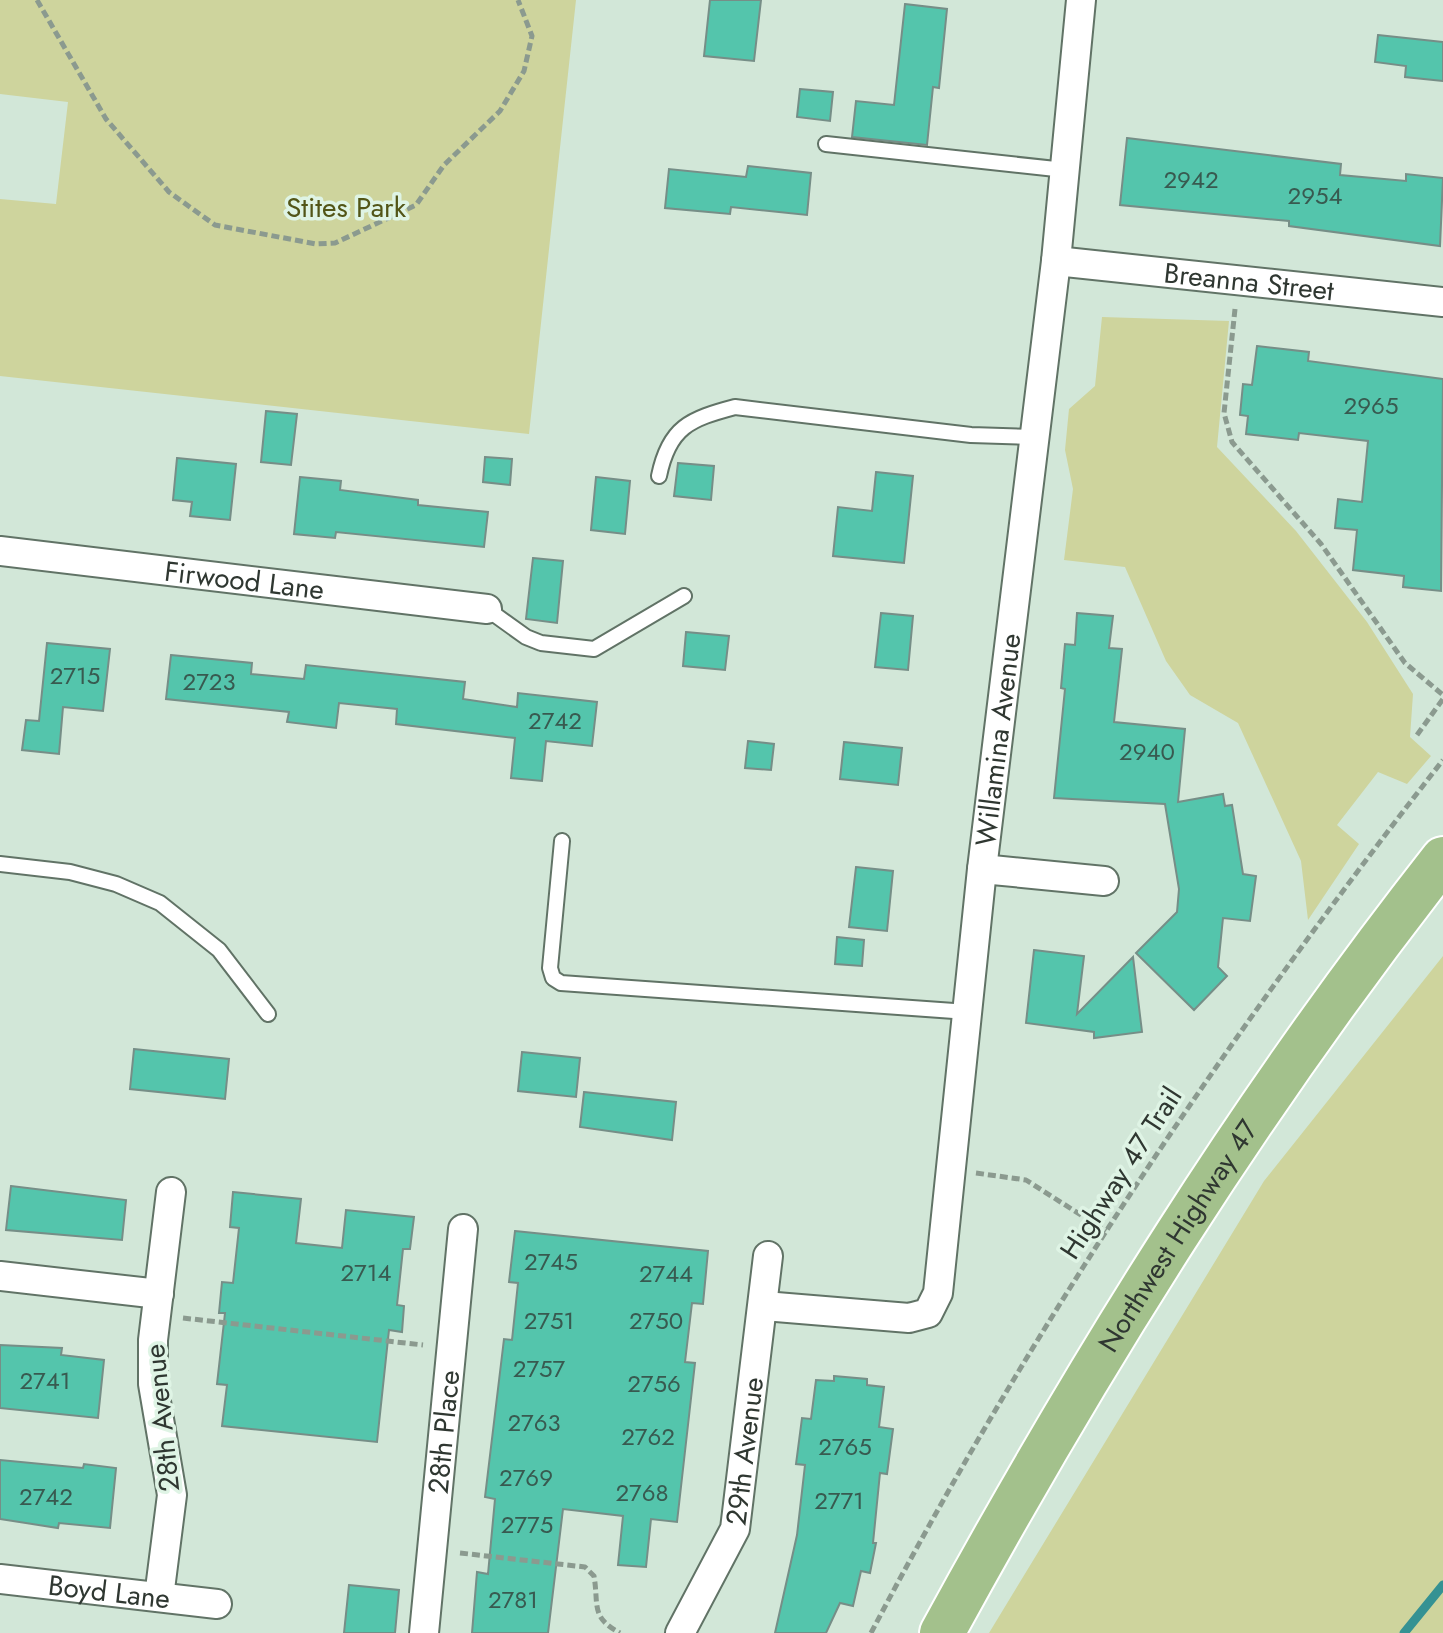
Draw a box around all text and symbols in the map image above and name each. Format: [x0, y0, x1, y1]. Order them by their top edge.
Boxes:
house number: 2942 [1163, 162, 1219, 197]
house number: 2954 [1287, 178, 1343, 213]
park label: Stites Park [286, 187, 407, 228]
street label: Breanna Street [1162, 252, 1336, 311]
house number: 2965 [1344, 388, 1398, 423]
street label: Firwood Lane [162, 550, 326, 610]
street label: Willamina Avenue [964, 631, 1031, 849]
house number: 2715 [50, 658, 100, 693]
house number: 2723 [182, 664, 236, 699]
house number: 2742 [528, 703, 582, 738]
house number: 2940 [1119, 734, 1175, 769]
street label: Highway 47 Trail [1050, 1079, 1192, 1267]
street label: Northwest Highway 47 [1088, 1111, 1268, 1360]
house number: 2745 [524, 1244, 578, 1279]
house number: 2714 [340, 1255, 392, 1290]
house number: 2744 [639, 1256, 693, 1291]
house number: 2751 [524, 1303, 574, 1338]
house number: 2750 [629, 1303, 683, 1338]
street label: 28th Avenue [134, 1342, 190, 1494]
house number: 2757 [513, 1351, 566, 1386]
house number: 2741 [19, 1363, 71, 1398]
house number: 2756 [627, 1366, 681, 1401]
street label: 28th Place [417, 1368, 470, 1496]
street label: 29th Avenue [715, 1375, 774, 1528]
house number: 2763 [507, 1405, 561, 1440]
house number: 2762 [621, 1419, 675, 1454]
house number: 2765 [818, 1429, 872, 1464]
house number: 2769 [499, 1460, 553, 1495]
house number: 2768 [615, 1475, 669, 1510]
house number: 2742 [19, 1479, 73, 1514]
house number: 2771 [814, 1483, 864, 1518]
house number: 2775 [501, 1507, 553, 1542]
street label: Boyd Lane [46, 1564, 172, 1619]
house number: 2781 [488, 1582, 538, 1617]

